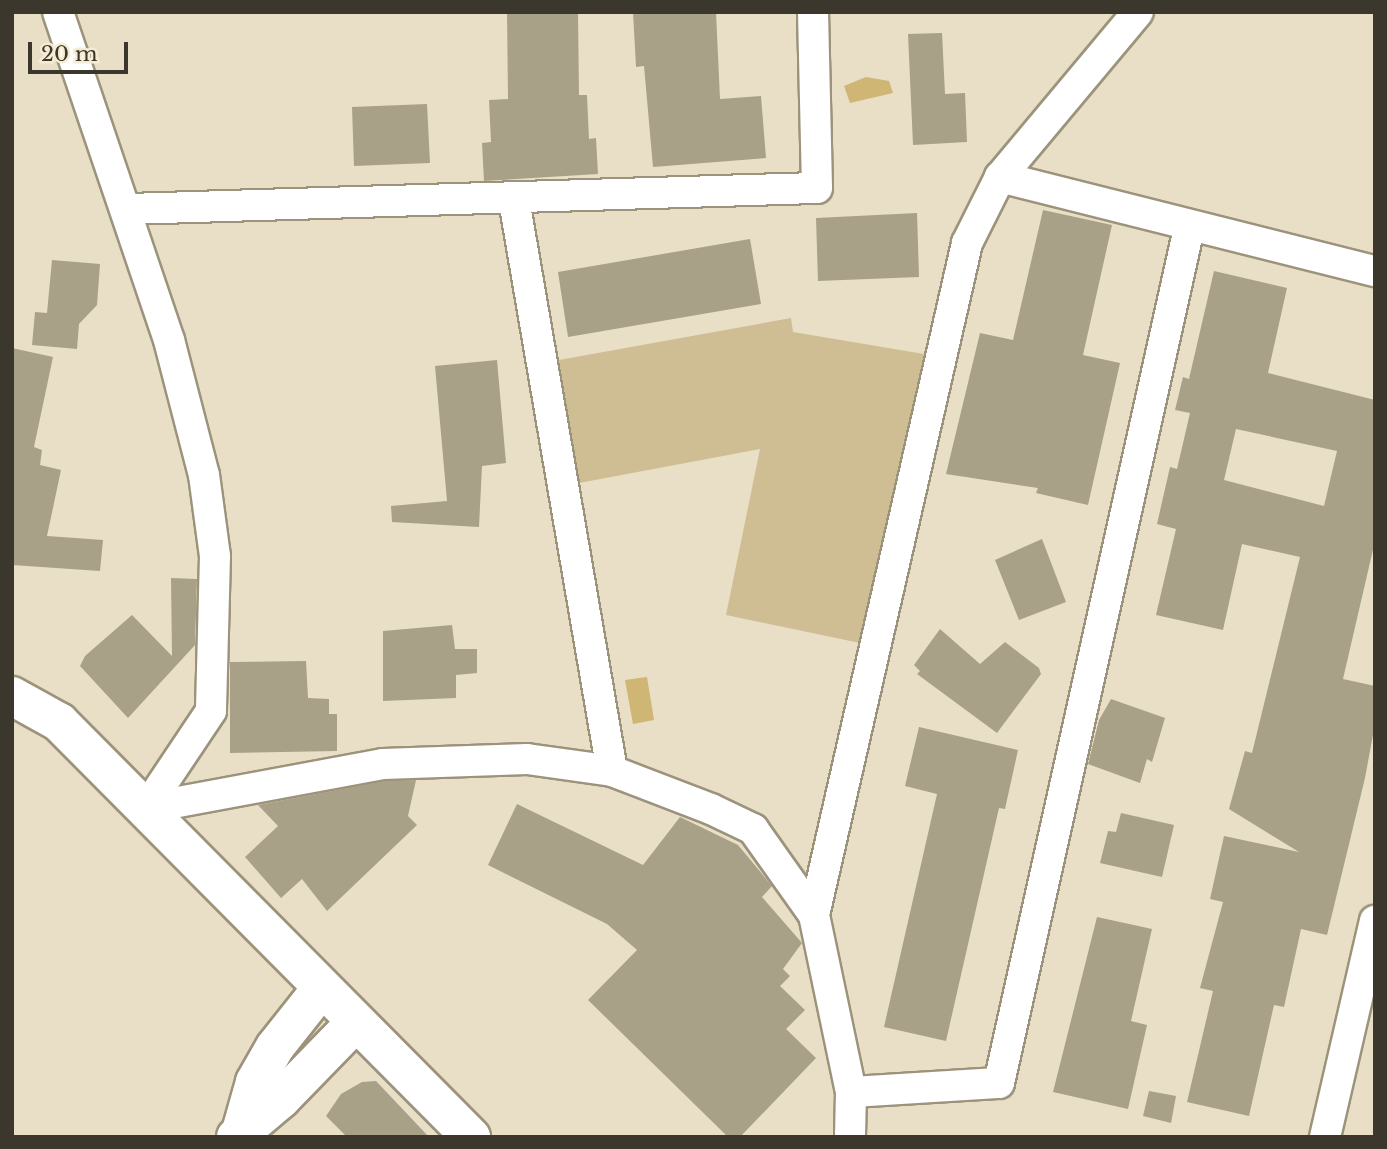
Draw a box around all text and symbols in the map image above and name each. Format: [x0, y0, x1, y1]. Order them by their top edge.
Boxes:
scale bar [32, 28, 131, 72]
text: 20 m [41, 41, 98, 67]

